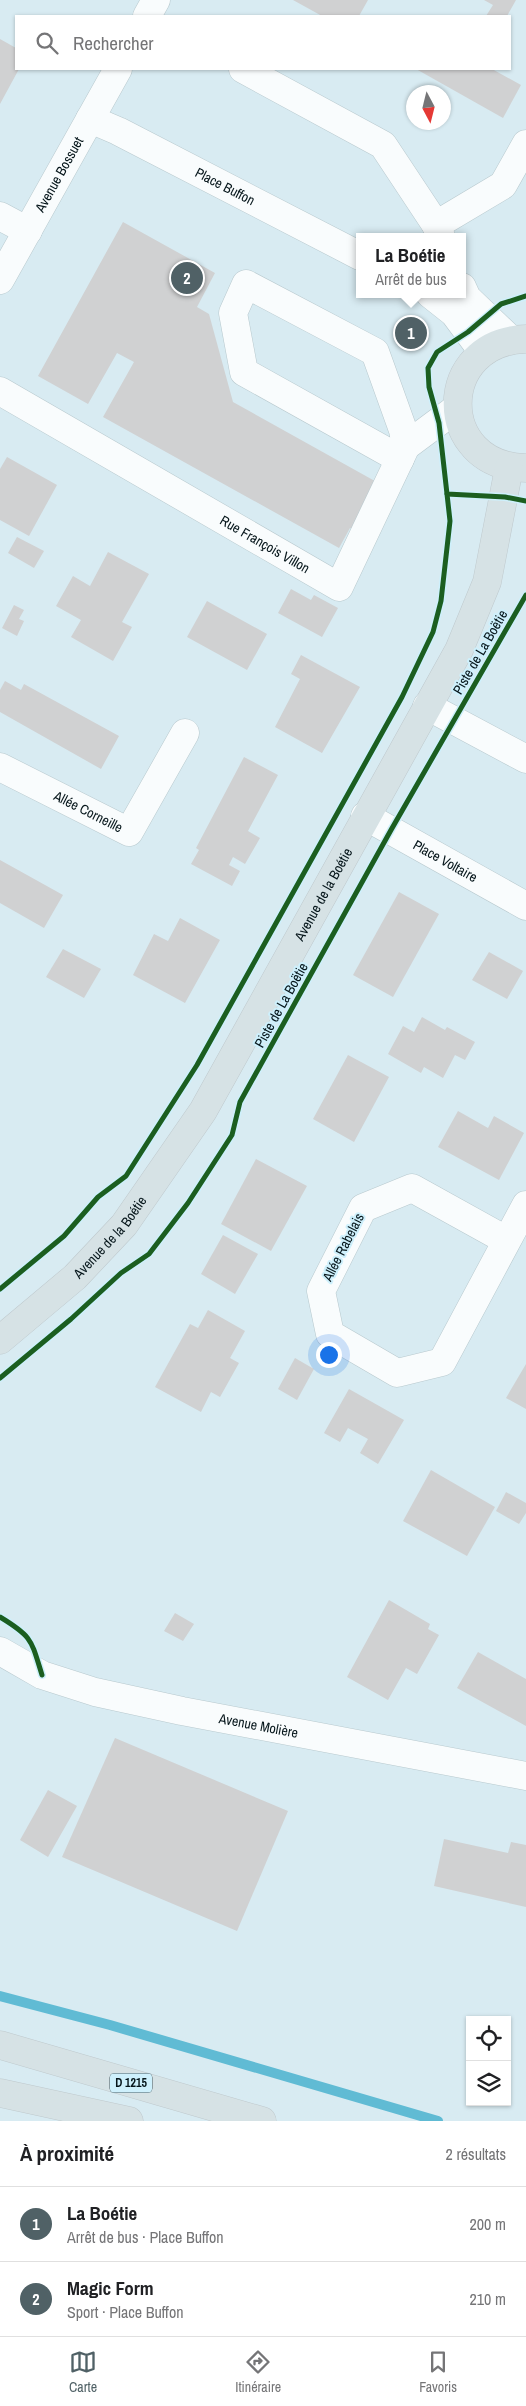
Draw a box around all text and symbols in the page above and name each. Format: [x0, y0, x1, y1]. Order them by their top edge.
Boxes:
search box [15, 15, 511, 70]
icon: search [33, 29, 61, 57]
text: Rechercher [73, 30, 154, 56]
north arrow [406, 85, 451, 130]
street label: Avenue Bossuet [30, 134, 87, 216]
street label: Place Buffon [192, 163, 258, 209]
popup [356, 233, 466, 298]
text: La Boétie [375, 242, 445, 268]
pin: 2 [171, 259, 203, 297]
text: Arrêt de bus [375, 268, 447, 290]
pin: 1 [395, 314, 427, 352]
street label: Rue François Villon [217, 511, 313, 577]
street label: Piste de La Boëtie [449, 607, 511, 697]
street label: Allée Corneille [50, 786, 126, 836]
street label: Place Voltaire [410, 836, 481, 886]
street label: Avenue de la Boétie [290, 845, 356, 945]
street label: Piste de La Boëtie [250, 959, 312, 1051]
street label: Avenue de la Boétie [69, 1193, 150, 1283]
street label: Allée Rabelais [318, 1210, 368, 1285]
your location [316, 1342, 342, 1368]
street label: Avenue Molière [216, 1709, 300, 1742]
map controls [466, 2016, 511, 2106]
button: locate [466, 2016, 511, 2061]
button: layers [466, 2061, 511, 2106]
road number: D 1215 [110, 2074, 152, 2092]
text: À proximité [20, 2139, 114, 2168]
text: 2 résultats [445, 2143, 506, 2165]
text: La Boétie [67, 2200, 137, 2226]
text: 1 [32, 2213, 40, 2235]
text: 200 m [470, 2213, 506, 2235]
text: Arrêt de bus · Place Buffon [67, 2226, 224, 2248]
text: Magic Form [67, 2275, 154, 2301]
text: 2 [32, 2288, 40, 2310]
text: 210 m [470, 2288, 506, 2310]
text: Sport · Place Buffon [67, 2301, 183, 2323]
tab: Carte [69, 2348, 97, 2396]
tab: Itinéraire [235, 2348, 281, 2396]
tab: Favoris [419, 2348, 457, 2396]

